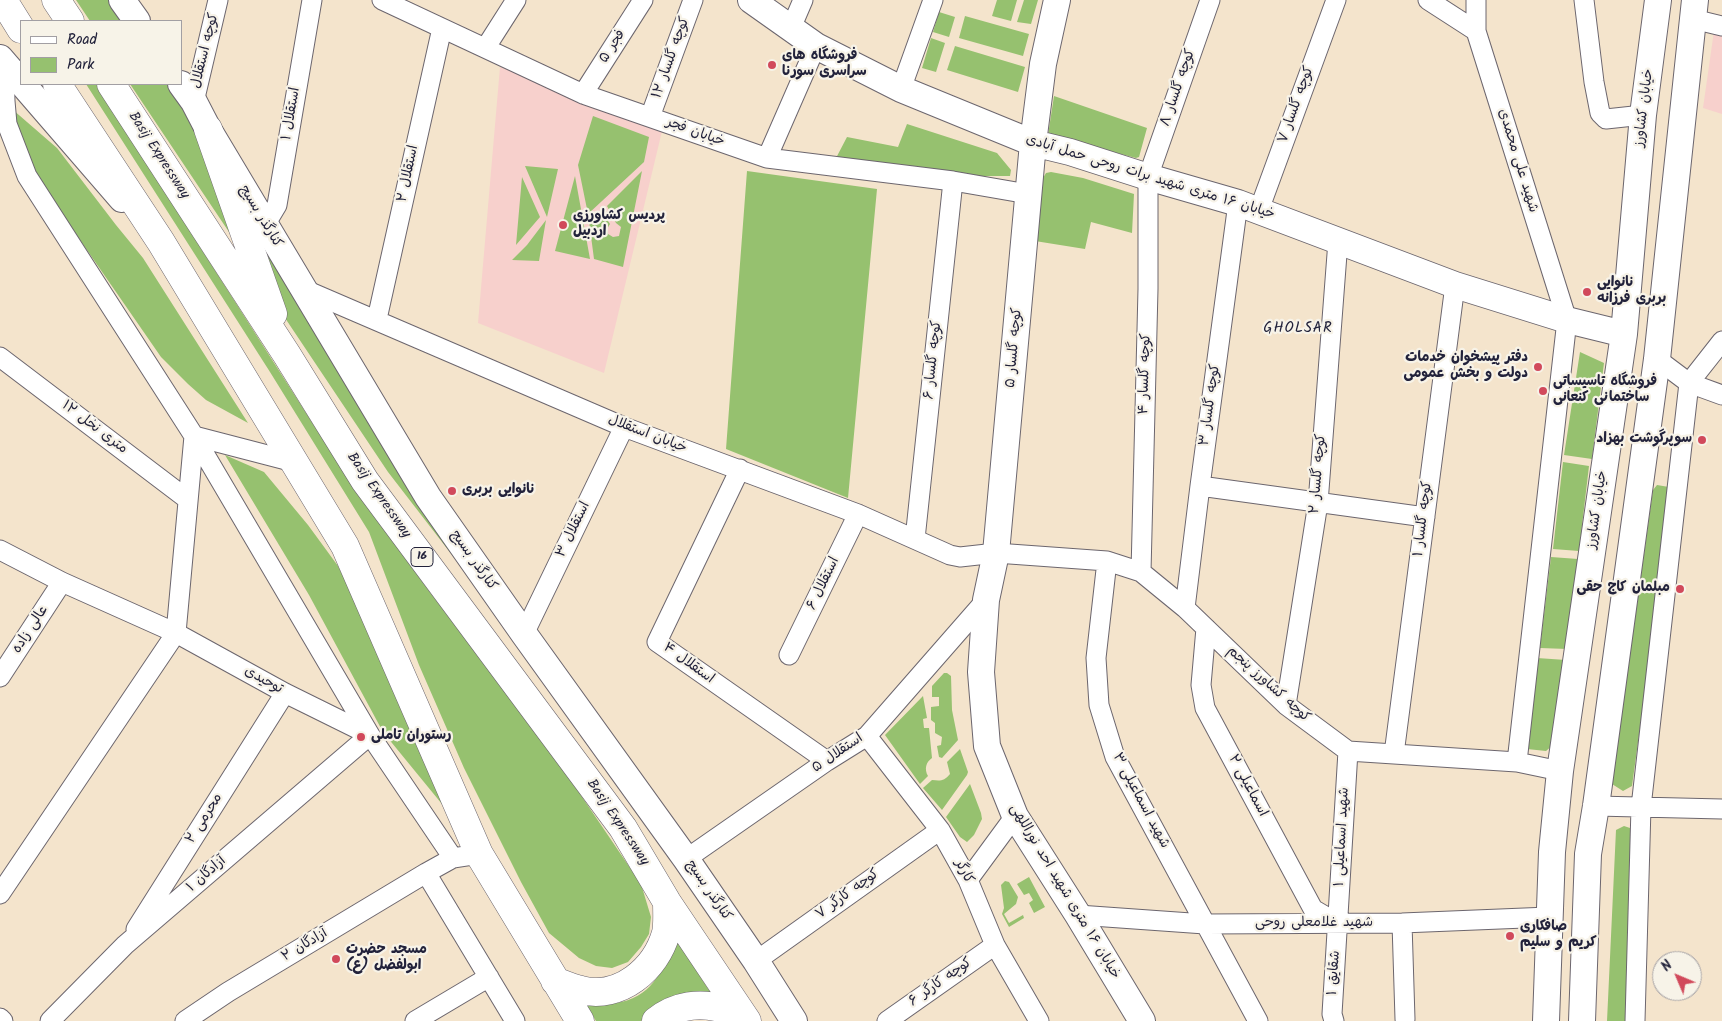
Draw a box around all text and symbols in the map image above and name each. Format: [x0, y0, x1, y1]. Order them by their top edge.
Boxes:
street label: کوچه استقلال [189, 12, 223, 90]
street label: کوچه گلسار ۱۲ [649, 15, 695, 101]
legend [20, 20, 182, 85]
street label: فجر ۵ [596, 27, 630, 67]
text: Road [67, 28, 97, 52]
street label: کوچه گلسار ۸ [1158, 47, 1200, 129]
place label: فروشگاه های سراسری سورنا [782, 49, 867, 82]
text: Park [67, 53, 94, 77]
marker: فروشگاه های سراسری سورنا [766, 59, 778, 71]
street label: کوچه گلسار ۷ [1275, 64, 1319, 146]
street label: خیابان کشاورز [1632, 68, 1658, 148]
street label: استقلال ۱ [279, 86, 305, 142]
street label: شهید علی محمدی [1493, 107, 1541, 215]
street label: Basij Expressway [124, 109, 192, 203]
street label: خیابان فجر [663, 115, 727, 151]
street label: خیابان ۱۶ متری شهید برات روحی حمل آبادی [1023, 132, 1277, 224]
street label: استقلال ۲ [395, 144, 423, 204]
street label: کنارگذر بسیج [235, 183, 285, 251]
place label: پردیس کشاورزی اردبیل [573, 209, 665, 242]
marker: پردیس کشاورزی اردبیل [557, 219, 569, 231]
place label: نانوایی بربری فرزانه [1597, 276, 1666, 308]
marker: نانوایی بربری فرزانه [1581, 286, 1593, 298]
street label: کوچه گلسار ۵ [1003, 307, 1027, 389]
street label: کوچه گلسار ۶ [921, 320, 947, 400]
district label: GHOLSAR [1262, 320, 1334, 338]
street label: کوچه گلسار ۴ [1136, 333, 1156, 415]
place label: دفتر پیشخوان خدمات دولت و بخش عمومی [1403, 351, 1528, 384]
marker: دفتر پیشخوان خدمات دولت و بخش عمومی [1532, 361, 1544, 373]
street label: کوچه گلسار ۳ [1197, 363, 1225, 447]
place label: فروشگاه تاسیساتی ساختمانی کنعانی [1553, 375, 1657, 408]
marker: فروشگاه تاسیساتی ساختمانی کنعانی [1537, 385, 1549, 397]
street label: ۱۲ متری نخل [58, 398, 130, 458]
street label: خیابان استقلال [605, 412, 689, 458]
place label: سوپرگوشت بهزاد [1597, 432, 1692, 448]
street label: کوچه گلسار ۲ [1307, 433, 1331, 515]
marker: سوپرگوشت بهزاد [1696, 434, 1708, 446]
street label: Basij Expressway [342, 450, 414, 542]
street label: خیابان کشاورز [1584, 470, 1612, 550]
street label: کوچه گلسار ۱ [1411, 480, 1437, 558]
place label: نانوایی بربری [462, 483, 535, 499]
marker: نانوایی بربری [446, 485, 458, 497]
street label: استقلال ۳ [553, 499, 595, 561]
street label: کنارگذر بسیج [446, 528, 500, 594]
road number: 16 [411, 548, 433, 566]
street label: استقلال ۶ [804, 555, 844, 613]
place label: مبلمان کاج حقی [1576, 581, 1670, 597]
marker: مبلمان کاج حقی [1674, 583, 1686, 595]
street label: عالی زاده [9, 603, 53, 657]
street label: استقلال ۴ [659, 640, 717, 688]
street label: کوچه کشاورز پنجم [1223, 643, 1313, 727]
street label: توحیدی [241, 664, 285, 698]
place label: رستوران تاملی [371, 729, 451, 745]
marker: رستوران تاملی [355, 731, 367, 743]
street label: استقلال ۵ [809, 731, 867, 777]
street label: شهید اسماعیلی ۳ [1108, 750, 1172, 852]
street label: اسماعیلی ۲ [1224, 752, 1270, 820]
street label: Basij Expressway [582, 777, 652, 869]
street label: شهید اسماعیلی ۱ [1332, 787, 1354, 887]
street label: محرمی ۲ [183, 791, 227, 847]
street label: خیابان ۱۶ متری شهید احد نوراللهی [1005, 801, 1123, 983]
street label: آزادگان ۱ [184, 853, 230, 897]
street label: کنارگذر بسیج [682, 857, 734, 925]
street label: کارگر [950, 857, 976, 887]
street label: کوچه کارگر ۷ [813, 866, 883, 924]
street label: شهید غلامعلی روحی [1255, 916, 1373, 932]
place label: صافکاری کریم و سلیم [1520, 920, 1597, 952]
street label: آزادگان ۲ [279, 926, 331, 966]
marker: صافکاری کریم و سلیم [1504, 930, 1516, 942]
place label: مسجد حضرت ابولفضل (ع) [346, 943, 427, 976]
street label: شقایق ۱ [1325, 950, 1345, 996]
north arrow [1652, 951, 1702, 1001]
marker: مسجد حضرت ابولفضل (ع) [330, 953, 342, 965]
street label: کوچه کارگر ۶ [906, 955, 976, 1011]
text: N [1656, 955, 1678, 977]

